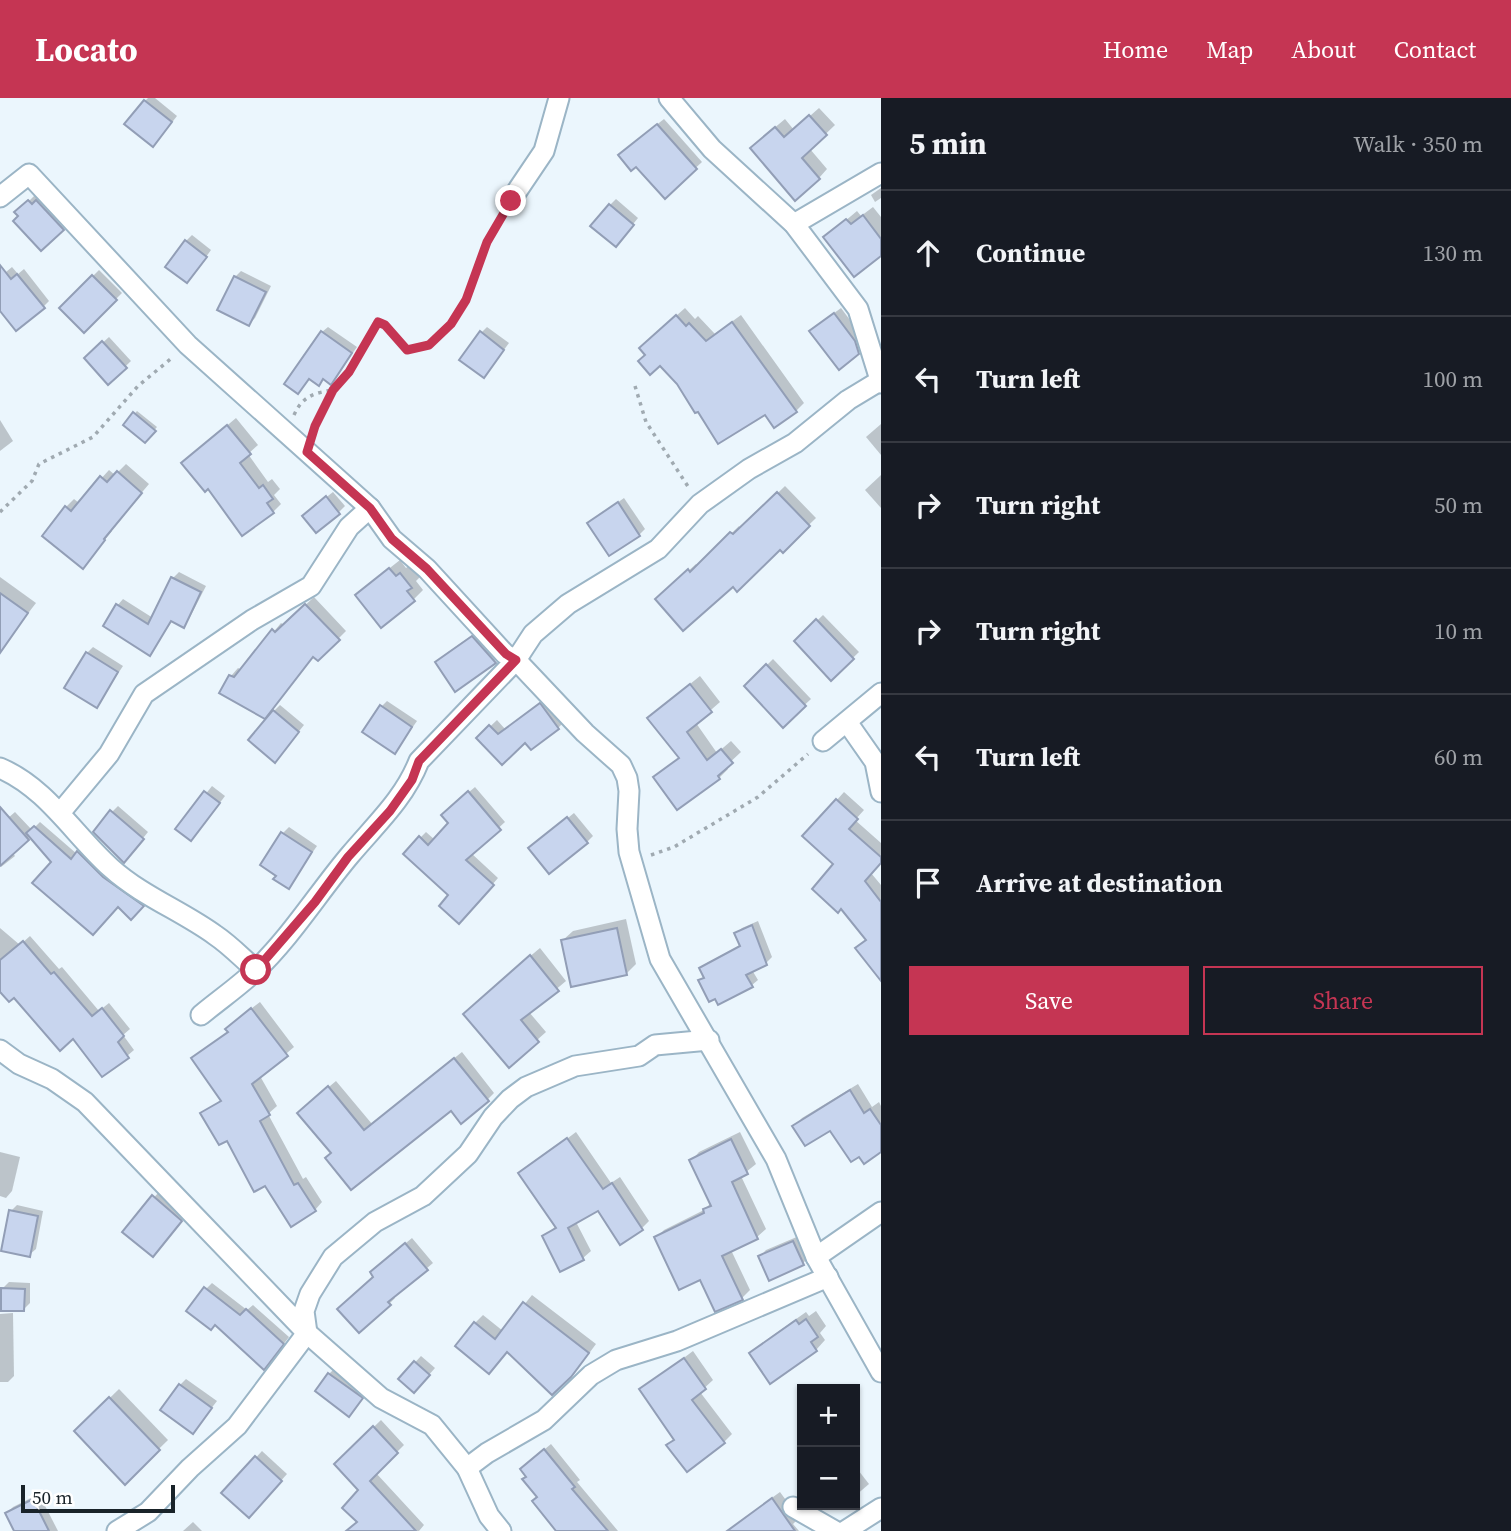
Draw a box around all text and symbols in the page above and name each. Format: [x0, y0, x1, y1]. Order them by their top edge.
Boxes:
text: Locato [35, 27, 138, 72]
text: Home [1103, 33, 1168, 66]
text: Map [1206, 33, 1253, 66]
text: About [1291, 33, 1356, 66]
text: Contact [1394, 33, 1476, 66]
text: 5 min [909, 123, 987, 164]
text: Walk · 350 m [1353, 128, 1483, 160]
route end [495, 185, 526, 216]
icon: ahead [909, 234, 947, 272]
text: Continue [976, 235, 1085, 271]
text: 130 m [1422, 237, 1483, 269]
icon: left [909, 360, 947, 398]
text: Turn left [976, 361, 1080, 397]
text: 100 m [1422, 363, 1483, 395]
icon: right [909, 486, 947, 524]
text: Turn right [976, 487, 1100, 523]
text: 50 m [1434, 489, 1483, 521]
icon: right [909, 612, 947, 650]
text: Turn right [976, 613, 1100, 649]
text: 10 m [1434, 615, 1483, 647]
icon: left [909, 738, 947, 776]
text: Turn left [976, 739, 1080, 775]
text: 60 m [1434, 741, 1483, 773]
icon: arrive [909, 864, 947, 902]
text: Arrive at destination [976, 865, 1223, 901]
route start [240, 954, 271, 985]
button: Save [909, 966, 1189, 1035]
button: Share [1203, 966, 1483, 1035]
map controls [797, 1384, 860, 1510]
button: + [797, 1384, 860, 1447]
button: − [797, 1447, 860, 1510]
scale bar [21, 1482, 175, 1514]
text: 50 m [32, 1484, 73, 1510]

